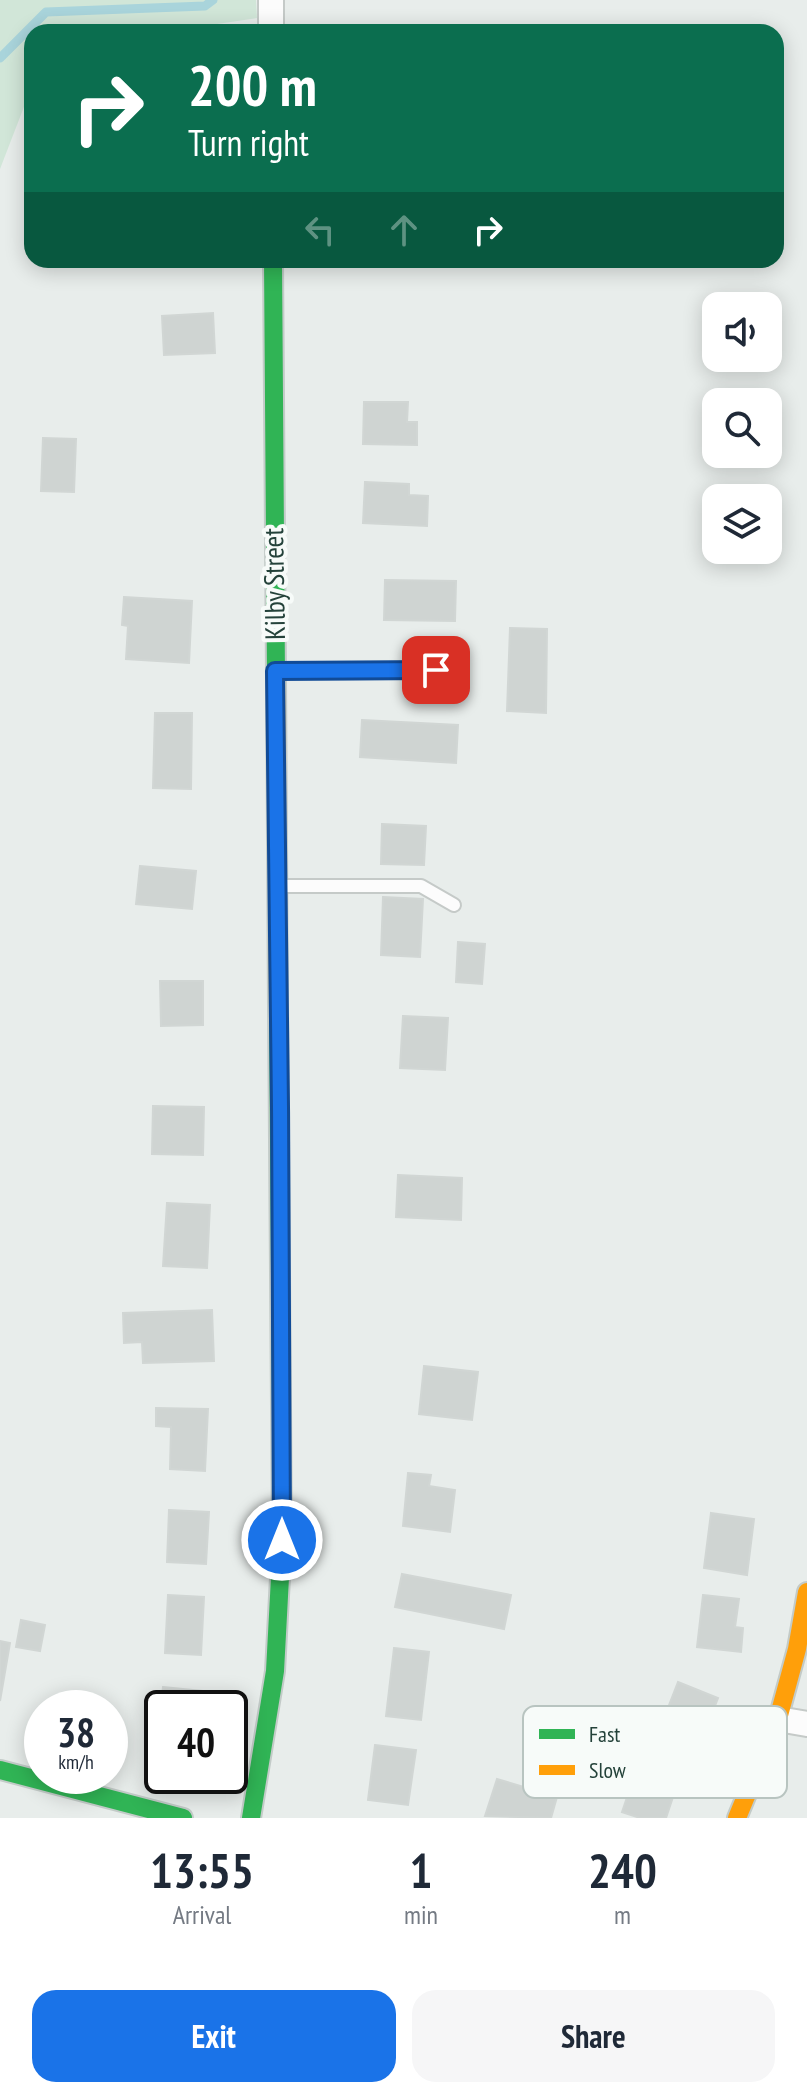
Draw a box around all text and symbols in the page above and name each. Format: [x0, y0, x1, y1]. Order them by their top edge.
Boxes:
text: 200 m [188, 49, 317, 121]
icon: right [56, 56, 160, 160]
text: Turn right [188, 119, 309, 166]
icon: left [298, 208, 342, 252]
icon: ahead [382, 208, 426, 252]
icon: right [466, 208, 510, 252]
map controls [702, 292, 782, 564]
button: sound [702, 292, 782, 372]
button: search [702, 388, 782, 468]
button: layers [702, 484, 782, 564]
street label: Kilby Street [254, 527, 293, 640]
pin [402, 636, 470, 704]
icon: arrive [414, 648, 458, 692]
position arrow [240, 1498, 324, 1582]
speed limit sign: 40 [144, 1690, 248, 1794]
text: 38 [57, 1706, 95, 1758]
legend [523, 1706, 787, 1798]
text: Fast [589, 1720, 620, 1748]
text: km/h [58, 1749, 94, 1775]
text: Slow [589, 1756, 626, 1784]
text: 13:55 [150, 1839, 254, 1901]
text: 1 [410, 1839, 432, 1901]
text: 240 [588, 1839, 657, 1901]
text: Arrival [173, 1898, 231, 1931]
text: min [404, 1898, 438, 1931]
text: m [614, 1898, 631, 1931]
button: Exit [32, 1990, 396, 2082]
button: Share [412, 1990, 775, 2082]

